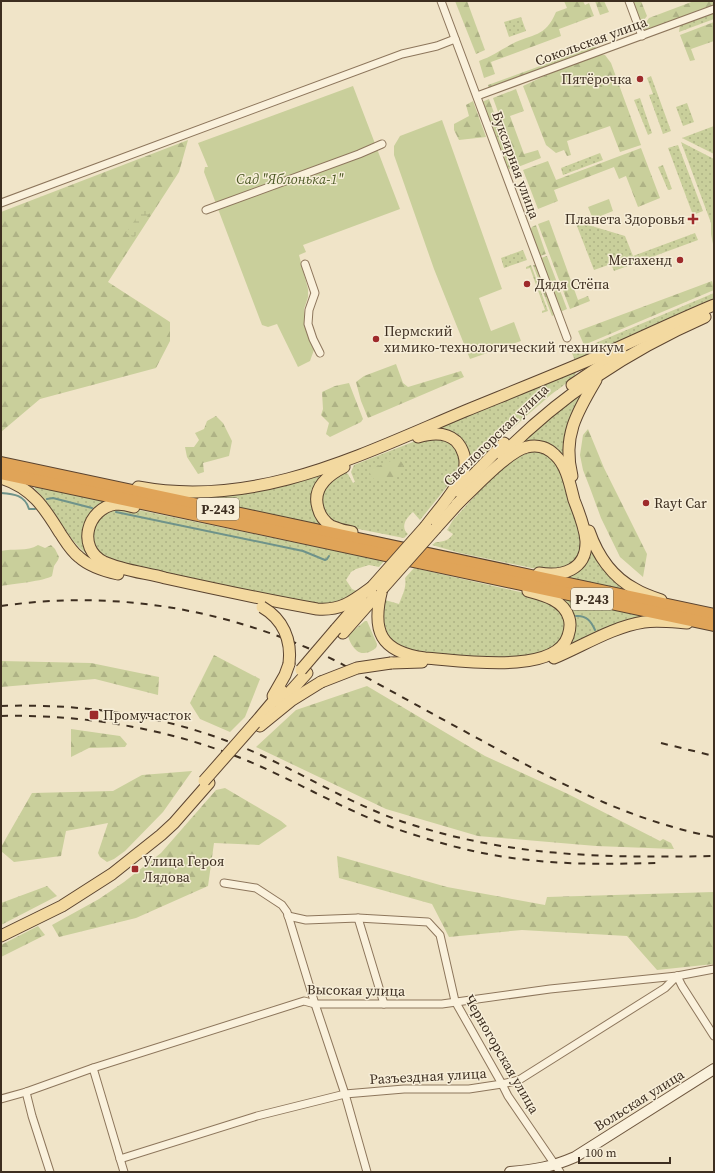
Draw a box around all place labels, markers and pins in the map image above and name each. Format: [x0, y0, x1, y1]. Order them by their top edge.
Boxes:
place label: Пятёрочка [561, 69, 633, 89]
marker: Пятёрочка [635, 74, 645, 84]
place label: Планета Здоровья [565, 209, 685, 229]
marker: Планета Здоровья [688, 214, 698, 224]
place label: Мегахенд [608, 250, 672, 270]
marker: Мегахенд [675, 255, 685, 265]
place label: Дядя Стёпа [535, 274, 610, 294]
marker: Дядя Стёпа [522, 279, 532, 289]
place label: Пермский химико-технологический техникум [384, 321, 624, 357]
marker: Пермский химико-технологический техникум [371, 334, 381, 344]
place label: Rayt Car [654, 493, 707, 513]
marker: Rayt Car [641, 498, 651, 508]
place label: Промучасток [103, 705, 191, 725]
marker: Промучасток [88, 709, 100, 721]
place label: Улица Героя Лядова [143, 851, 224, 887]
marker: Улица Героя Лядова [130, 864, 140, 874]

